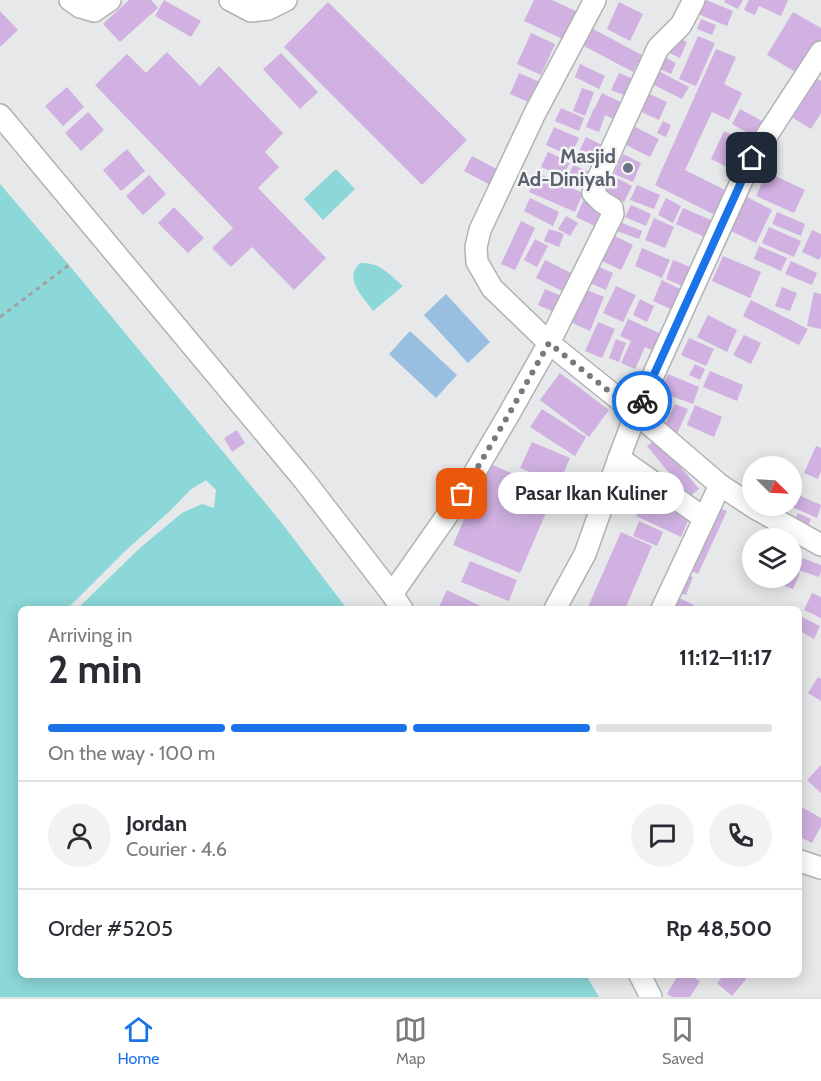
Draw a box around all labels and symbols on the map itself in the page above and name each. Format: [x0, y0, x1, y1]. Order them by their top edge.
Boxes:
pin [726, 132, 777, 183]
place label: Masjid Ad-Diniyah [517, 144, 616, 191]
marker: Masjid Ad-Diniyah [621, 161, 635, 175]
courier [612, 371, 672, 431]
north arrow [742, 456, 802, 516]
pin [436, 468, 487, 519]
callout: Pasar Ikan Kuliner [498, 473, 684, 515]

